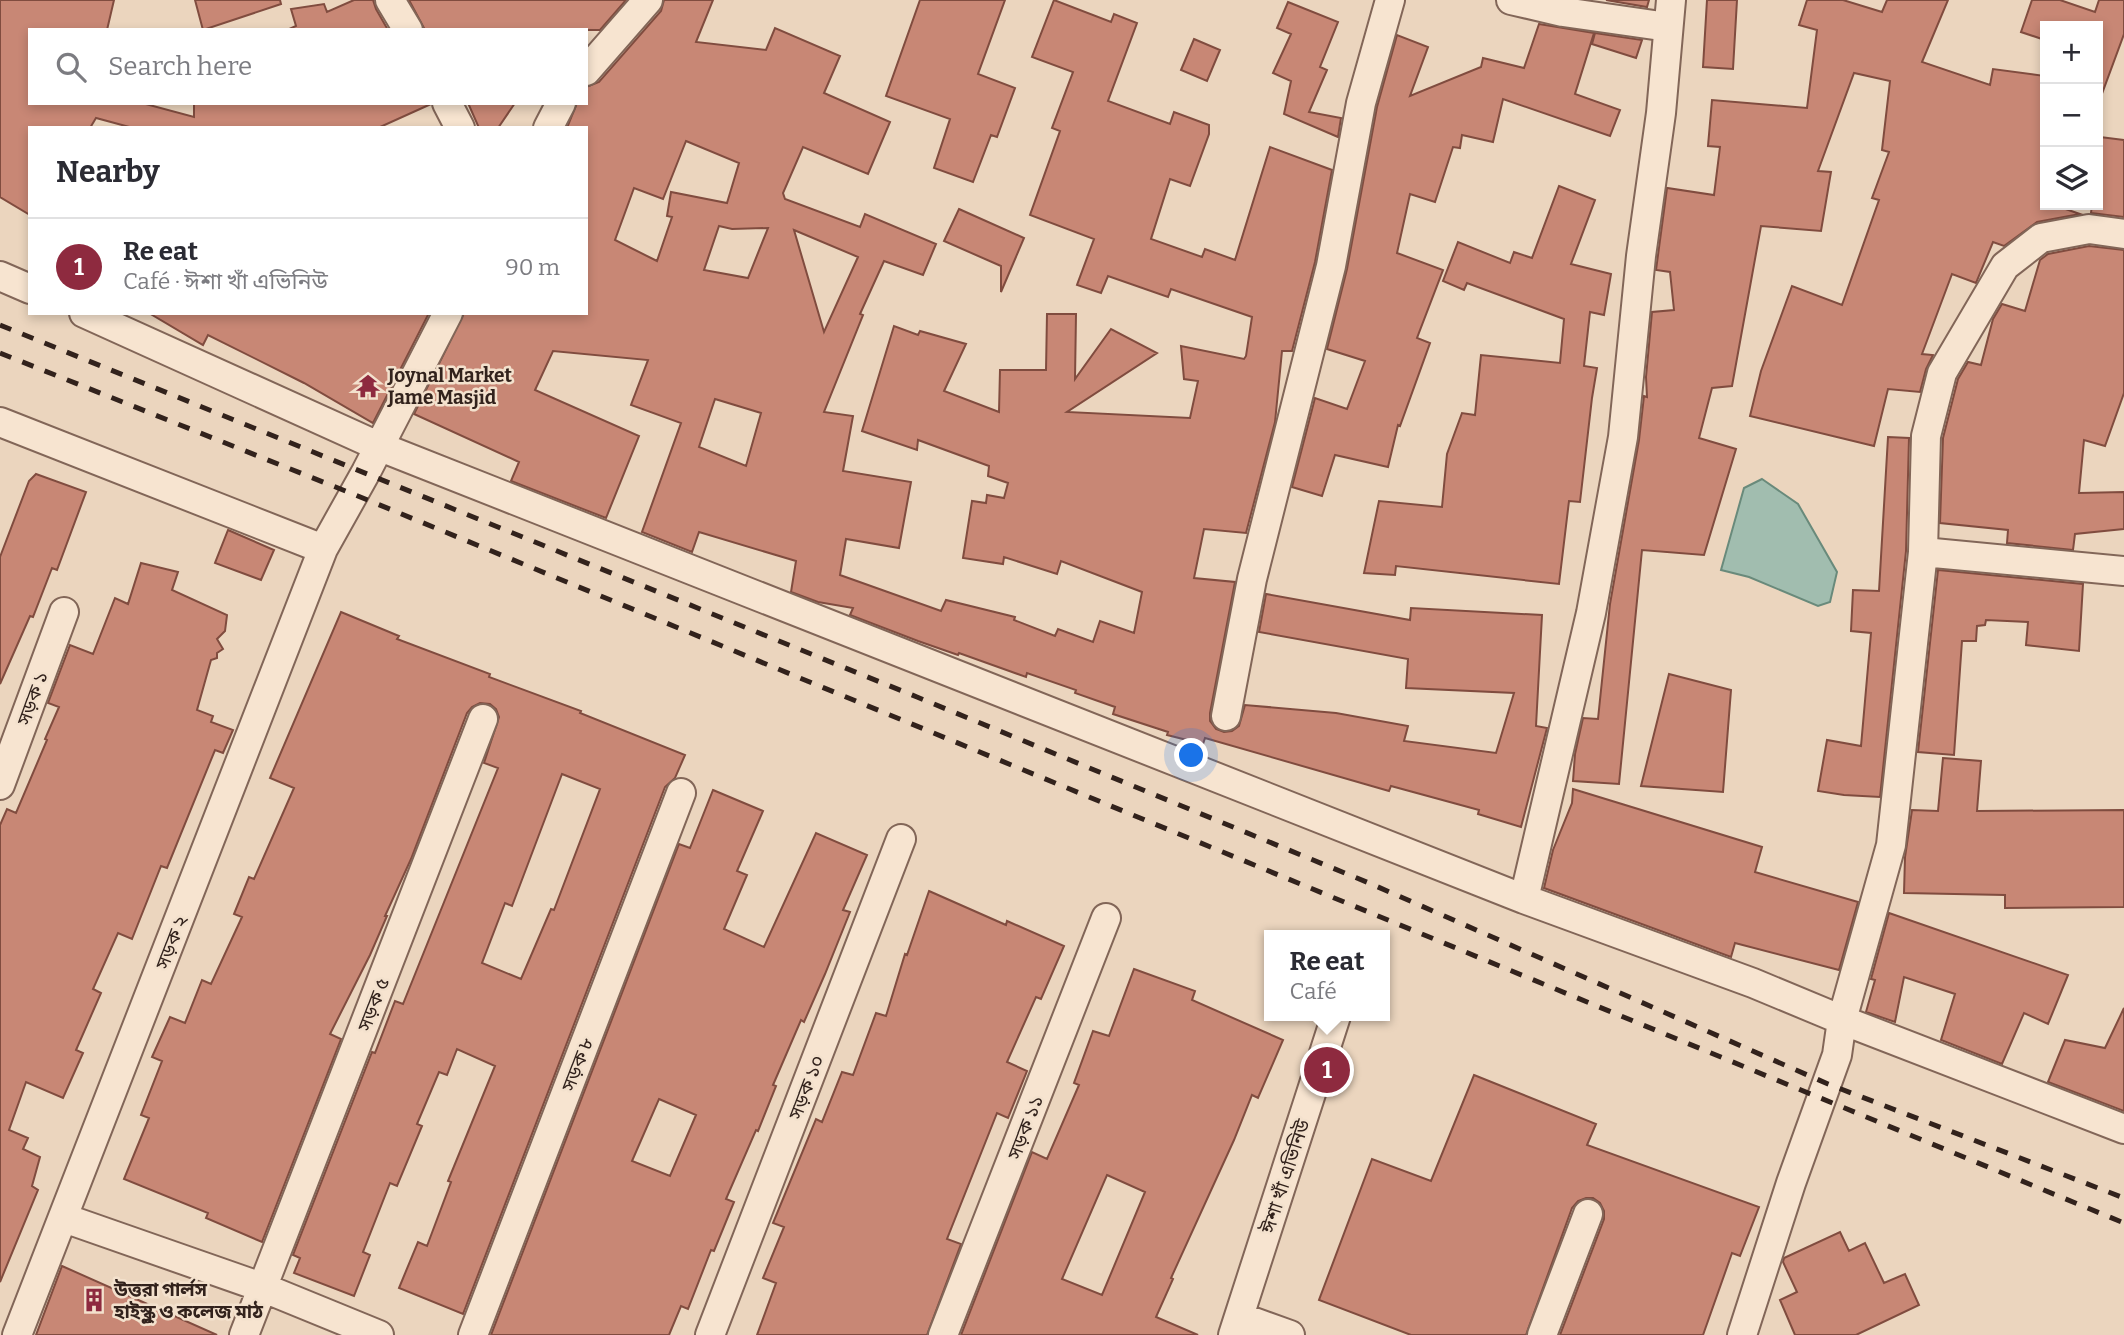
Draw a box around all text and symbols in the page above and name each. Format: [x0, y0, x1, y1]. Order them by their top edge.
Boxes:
map controls [2040, 21, 2103, 210]
button: + [2040, 21, 2103, 84]
search box [28, 28, 588, 105]
icon: search [52, 48, 90, 86]
text: Search here [108, 51, 252, 82]
button: − [2040, 84, 2103, 147]
button: layers [2040, 147, 2103, 210]
text: Nearby [56, 154, 160, 190]
text: Re eat [123, 236, 198, 267]
text: 1 [74, 253, 84, 281]
text: 90 m [505, 253, 560, 281]
text: Café · ঈশা খাঁ এভিনিউ [123, 267, 328, 295]
place label: Joynal Market Jame Masjid [387, 364, 512, 409]
temple icon: Joynal Market Jame Masjid [354, 372, 382, 400]
street label: সড়ক ১ [12, 668, 53, 729]
your location [1174, 738, 1208, 772]
street label: সড়ক ২ [150, 912, 192, 973]
popup [1264, 930, 1390, 1021]
text: Re eat [1290, 946, 1364, 977]
street label: সড়ক ৫ [352, 974, 394, 1035]
text: Café [1290, 977, 1337, 1005]
street label: সড়ক ৮ [556, 1034, 598, 1095]
pin: 1 [1304, 1044, 1350, 1096]
street label: সড়ক ১০ [783, 1052, 829, 1124]
street label: সড়ক ১১ [1002, 1092, 1048, 1164]
street label: ঈশা খাঁ এভিনিউ [1256, 1116, 1315, 1237]
place label: উত্তরা গার্লস হাইস্কুল ও কলেজ মাঠ [113, 1278, 263, 1324]
building icon: উত্তরা গার্লস হাইস্কুল ও কলেজ মাঠ [80, 1286, 108, 1314]

